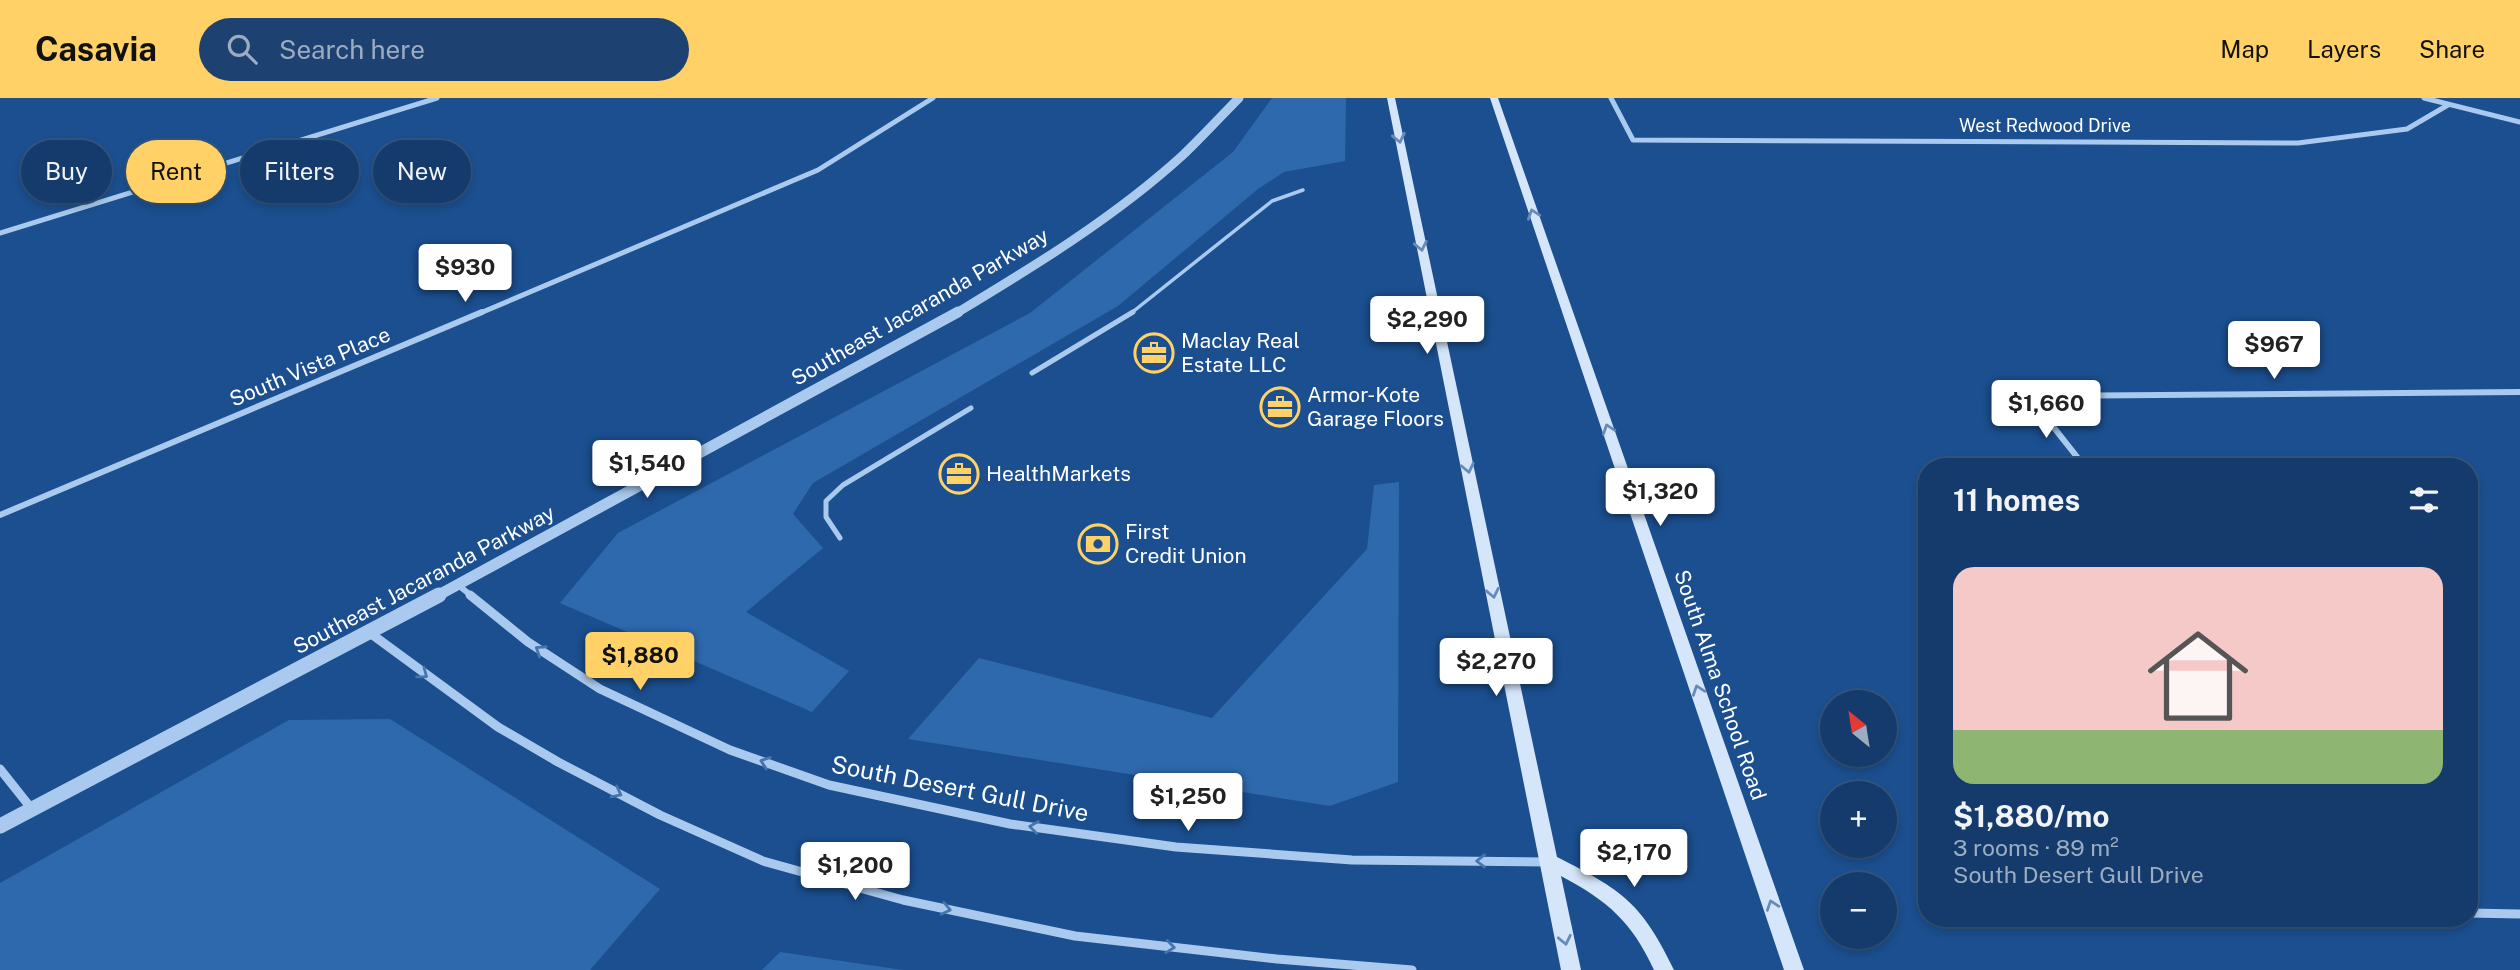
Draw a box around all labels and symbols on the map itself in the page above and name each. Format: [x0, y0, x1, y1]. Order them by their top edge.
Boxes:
street label: West Redwood Drive [1959, 115, 2131, 136]
one-way arrow [1390, 132, 1405, 144]
one-way arrow [1527, 208, 1541, 220]
street label: Southeast Jacaranda Parkway [787, 223, 1053, 391]
one-way arrow [1413, 240, 1428, 252]
pin: $930 [424, 244, 506, 304]
pin: $2,290 [1370, 296, 1484, 356]
street label: South Vista Place [226, 321, 394, 412]
pin: $967 [2233, 322, 2315, 381]
place label: Maclay Real Estate LLC [1181, 328, 1300, 377]
office icon: Maclay Real Estate LLC [1133, 332, 1175, 374]
pin: $1,660 [1989, 380, 2103, 440]
place label: Armor-Kote Garage Floors [1307, 382, 1444, 431]
office icon: Armor-Kote Garage Floors [1259, 386, 1301, 428]
one-way arrow [1602, 423, 1616, 436]
pin: $1,540 [590, 440, 704, 500]
office icon: HealthMarkets [938, 453, 980, 495]
place label: HealthMarkets [986, 461, 1131, 486]
one-way arrow [1459, 462, 1474, 474]
pin: $1,320 [1603, 468, 1717, 528]
street label: Southeast Jacaranda Parkway [289, 500, 559, 659]
place label: First Credit Union [1125, 519, 1247, 568]
bank icon: First Credit Union [1077, 523, 1119, 565]
street label: South Alma School Road [1669, 566, 1772, 803]
one-way arrow [1485, 587, 1500, 599]
pin: $1,880 [583, 632, 697, 692]
pin: $2,270 [1439, 638, 1553, 698]
one-way arrow [535, 646, 548, 659]
one-way arrow [415, 666, 428, 679]
one-way arrow [1692, 685, 1706, 697]
north arrow [1820, 690, 1897, 766]
street label: South Desert Gull Drive [829, 749, 1091, 827]
one-way arrow [759, 756, 771, 770]
pin: $1,250 [1131, 774, 1245, 833]
one-way arrow [610, 784, 622, 798]
one-way arrow [1029, 820, 1040, 835]
pin: $2,170 [1577, 830, 1691, 889]
pin: $1,200 [798, 842, 912, 902]
one-way arrow [1475, 853, 1485, 869]
one-way arrow [939, 900, 951, 915]
one-way arrow [1766, 900, 1780, 912]
one-way arrow [1556, 934, 1571, 946]
one-way arrow [1164, 939, 1175, 954]

